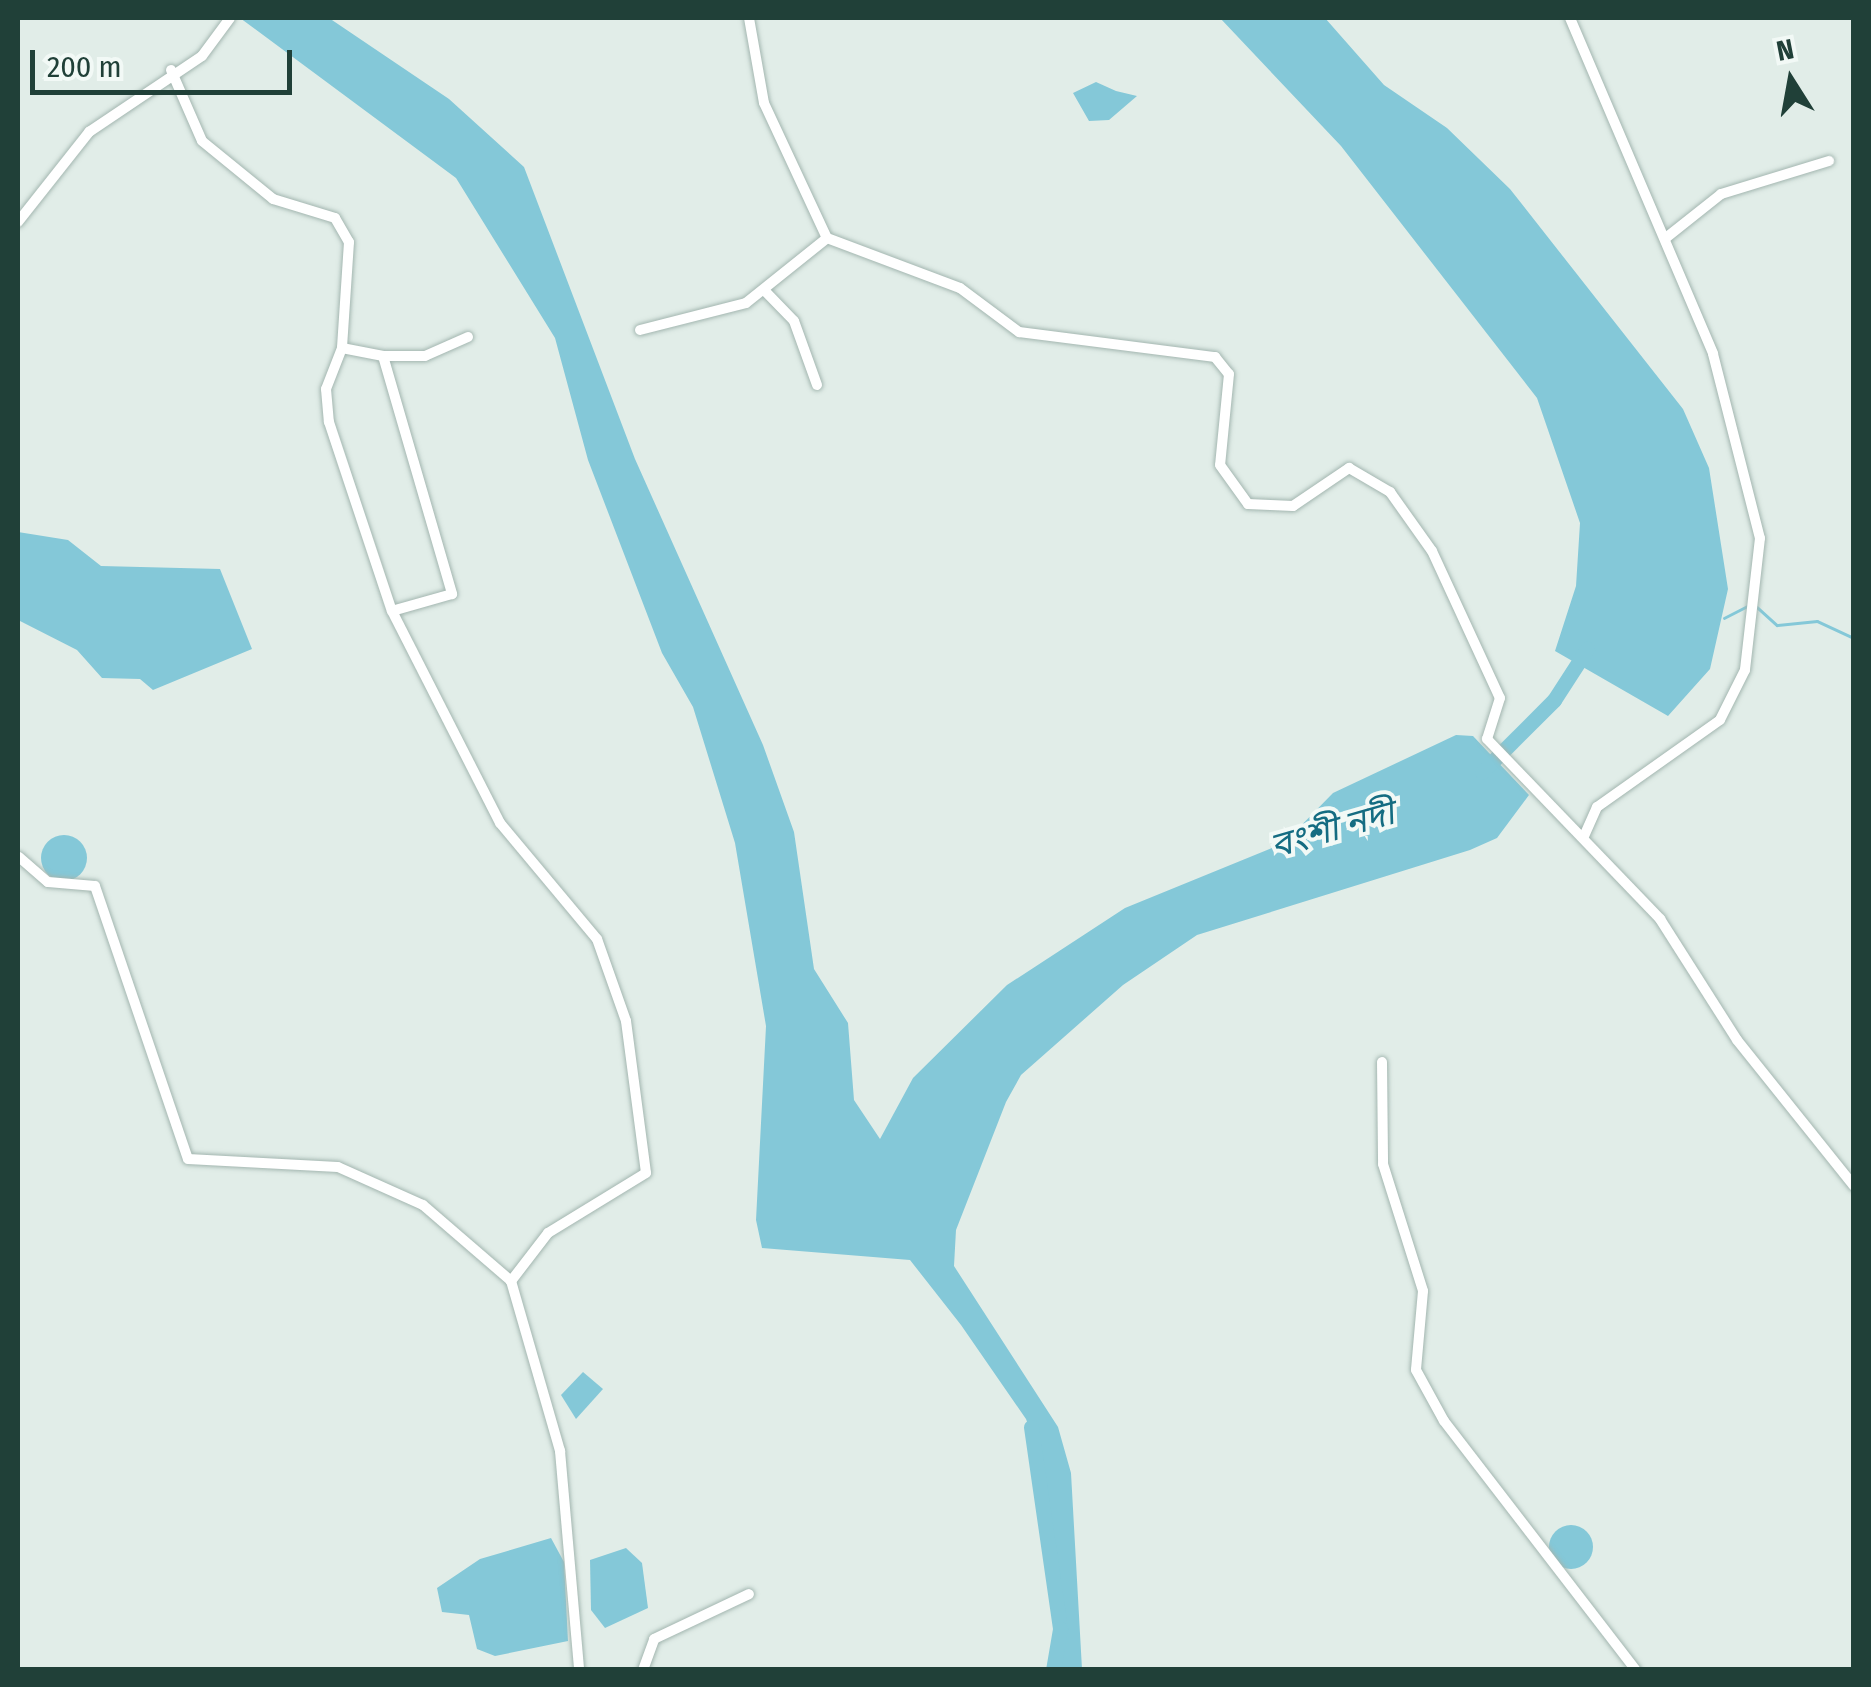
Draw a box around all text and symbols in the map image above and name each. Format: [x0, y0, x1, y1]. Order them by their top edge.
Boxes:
scale bar [35, 30, 298, 92]
north arrow [1741, 30, 1841, 130]
text: N [1774, 32, 1797, 68]
text: 200 m [47, 49, 122, 85]
water label: বংশী নদী [1265, 791, 1399, 867]

